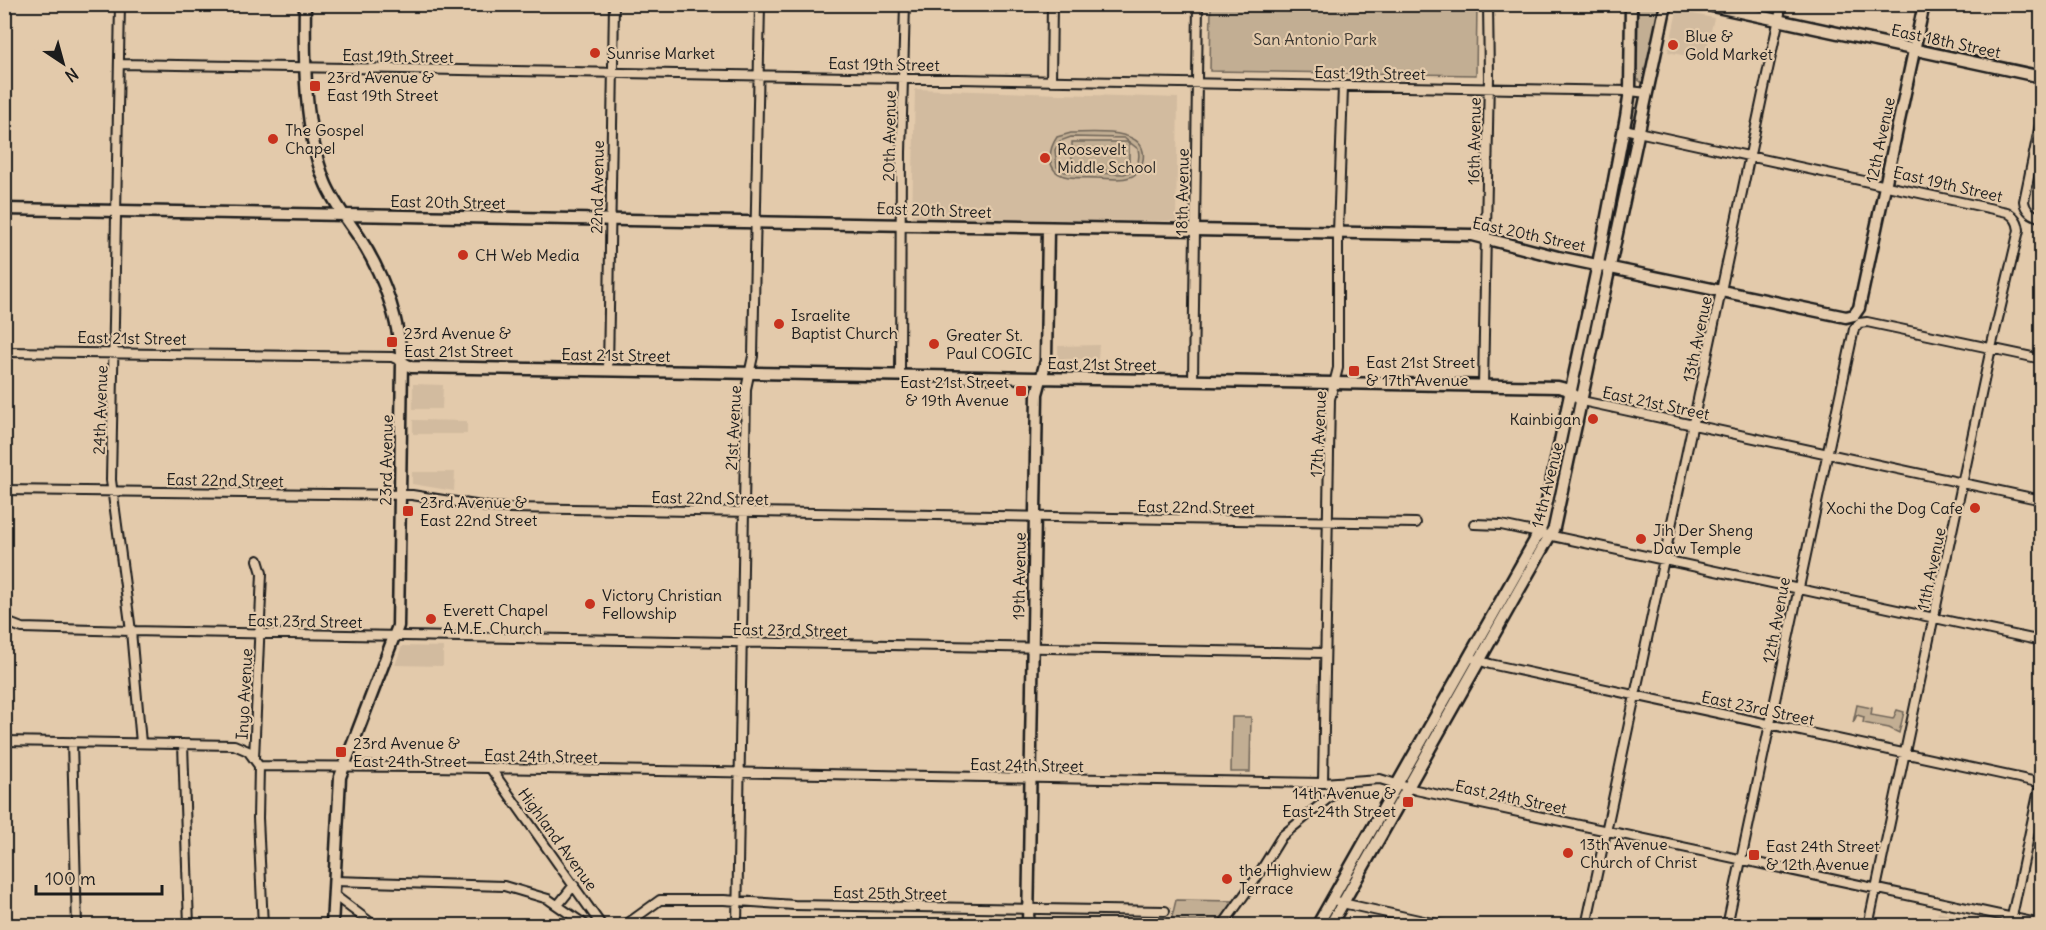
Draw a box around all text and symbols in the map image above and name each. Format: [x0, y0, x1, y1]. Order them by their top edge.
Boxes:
street label: East 18th Street [1889, 20, 2003, 62]
place label: Blue & Gold Market [1685, 26, 1774, 64]
park label: San Antonio Park [1253, 29, 1377, 49]
north arrow [33, 33, 93, 93]
marker: Blue & Gold Market [1666, 38, 1680, 52]
place label: Sunrise Market [607, 43, 716, 63]
street label: East 19th Street [342, 45, 455, 67]
marker: Sunrise Market [588, 46, 602, 60]
street label: East 19th Street [828, 53, 941, 75]
street label: East 19th Street [1314, 62, 1427, 84]
text: N [61, 64, 82, 86]
place label: 23rd Avenue & East 19th Street [327, 67, 439, 105]
marker: 23rd Avenue & East 19th Street [308, 79, 322, 93]
street label: 20th Avenue [878, 90, 900, 182]
street label: 12th Avenue [1861, 95, 1899, 185]
street label: 16th Avenue [1463, 97, 1485, 185]
place label: The Gospel Chapel [285, 120, 364, 158]
marker: The Gospel Chapel [266, 132, 280, 146]
place label: Roosevelt Middle School [1057, 139, 1156, 177]
street label: 22nd Avenue [586, 140, 608, 234]
street label: 18th Avenue [1171, 148, 1193, 236]
marker: Roosevelt Middle School [1038, 151, 1052, 165]
street label: East 19th Street [1891, 162, 2005, 206]
street label: East 20th Street [390, 191, 506, 213]
street label: East 20th Street [876, 198, 993, 222]
street label: East 20th Street [1471, 212, 1588, 256]
place label: CH Web Media [475, 245, 580, 265]
marker: CH Web Media [456, 248, 470, 262]
street label: 13th Avenue [1678, 294, 1716, 384]
place label: Israelite Baptist Church [791, 305, 898, 343]
marker: Israelite Baptist Church [772, 317, 786, 331]
place label: 23rd Avenue & East 21st Street [404, 323, 514, 361]
place label: Greater St. Paul COGIC [946, 325, 1032, 363]
street label: East 21st Street [77, 327, 187, 349]
marker: 23rd Avenue & East 21st Street [385, 335, 399, 349]
marker: Greater St. Paul COGIC [927, 337, 941, 351]
street label: East 21st Street [561, 344, 671, 366]
place label: East 21st Street & 17th Avenue [1366, 352, 1476, 390]
street label: East 21st Street [1047, 353, 1157, 375]
marker: East 21st Street & 17th Avenue [1347, 364, 1361, 378]
street label: 24th Avenue [88, 365, 112, 455]
place label: East 21st Street & 19th Avenue [900, 372, 1010, 410]
street label: East 21st Street [1601, 382, 1712, 424]
marker: East 21st Street & 19th Avenue [1014, 384, 1028, 398]
street label: 21st Avenue [721, 385, 745, 471]
street label: 17th Avenue [1306, 390, 1330, 478]
place label: Kainbigan [1509, 409, 1581, 429]
marker: Kainbigan [1586, 412, 1600, 426]
street label: 23rd Avenue [375, 414, 397, 506]
street label: 14th Avenue [1527, 440, 1567, 530]
street label: East 22nd Street [166, 469, 285, 491]
street label: East 22nd Street [651, 487, 770, 509]
place label: 23rd Avenue & East 22nd Street [420, 492, 538, 530]
street label: East 22nd Street [1137, 496, 1256, 518]
place label: Xochi the Dog Cafe [1826, 498, 1963, 518]
marker: Xochi the Dog Cafe [1968, 501, 1982, 515]
marker: 23rd Avenue & East 22nd Street [401, 504, 415, 518]
place label: Jih Der Sheng Daw Temple [1653, 520, 1753, 558]
street label: 11th Avenue [1912, 525, 1950, 613]
street label: 19th Avenue [1008, 532, 1030, 620]
marker: Jih Der Sheng Daw Temple [1634, 532, 1648, 546]
street label: 12th Avenue [1758, 575, 1794, 665]
place label: Victory Christian Fellowship [602, 585, 722, 623]
marker: Victory Christian Fellowship [583, 597, 597, 611]
place label: Everett Chapel A.M.E. Church [443, 600, 548, 638]
street label: East 23rd Street [247, 610, 363, 632]
marker: Everett Chapel A.M.E. Church [424, 612, 438, 626]
street label: East 23rd Street [732, 619, 848, 641]
street label: Inyo Avenue [232, 648, 256, 740]
street label: East 23rd Street [1700, 686, 1817, 730]
place label: 23rd Avenue & East 24th Street [353, 733, 467, 771]
marker: 23rd Avenue & East 24th Street [334, 745, 348, 759]
street label: East 24th Street [484, 745, 599, 767]
street label: East 24th Street [970, 754, 1085, 776]
street label: East 24th Street [1453, 775, 1569, 819]
place label: 14th Avenue & East 24th Street [1282, 783, 1397, 821]
street label: Highland Avenue [514, 784, 602, 894]
marker: 14th Avenue & East 24th Street [1401, 795, 1415, 809]
place label: 13th Avenue Church of Christ [1580, 834, 1698, 872]
place label: East 24th Street & 12th Avenue [1766, 836, 1880, 874]
marker: 13th Avenue Church of Christ [1561, 846, 1575, 860]
marker: East 24th Street & 12th Avenue [1747, 848, 1761, 862]
scale bar [36, 858, 162, 896]
place label: the Highview Terrace [1239, 860, 1332, 898]
text: 100 m [45, 867, 96, 890]
marker: the Highview Terrace [1220, 872, 1234, 886]
street label: East 25th Street [833, 882, 948, 904]

